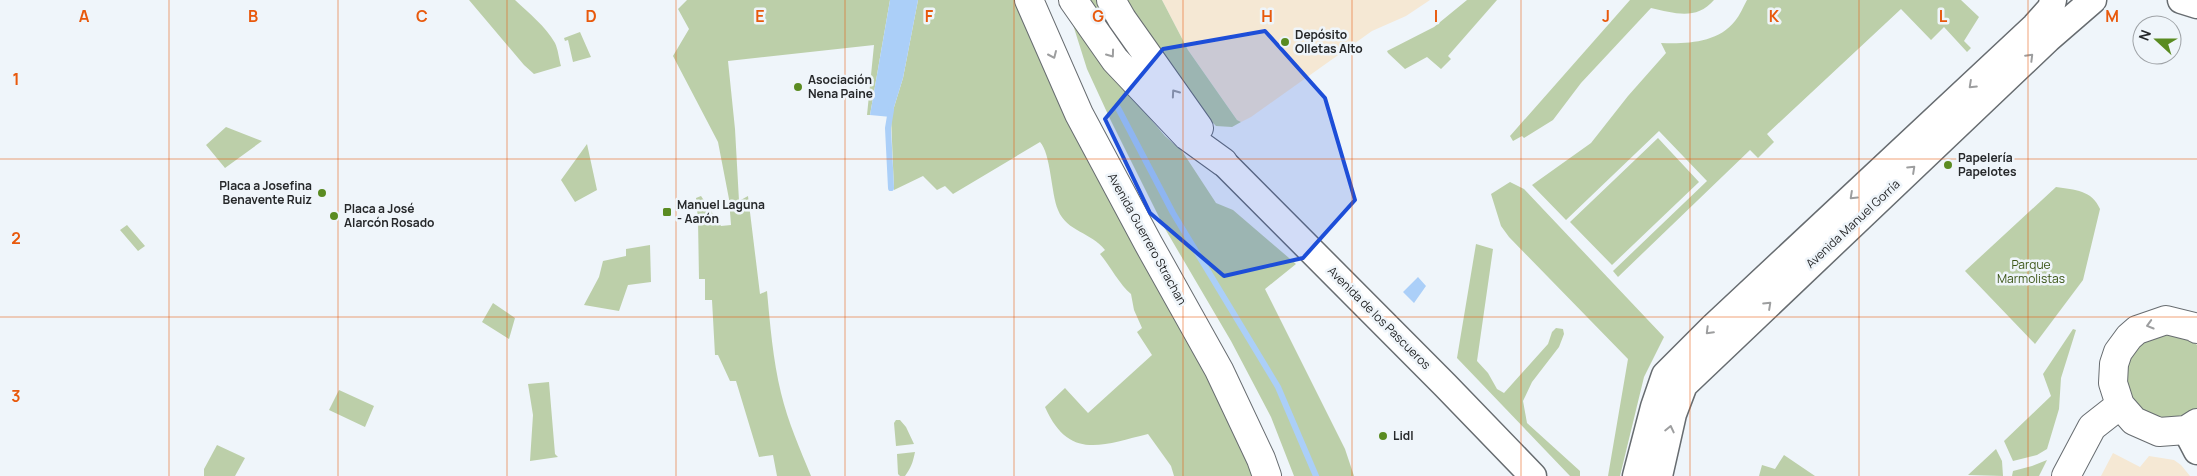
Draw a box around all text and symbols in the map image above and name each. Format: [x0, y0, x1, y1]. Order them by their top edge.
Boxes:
text: A [79, 5, 90, 27]
text: B [248, 5, 258, 27]
text: C [416, 5, 428, 27]
text: D [585, 5, 597, 27]
text: E [755, 5, 765, 27]
text: F [925, 5, 934, 27]
text: G [1092, 5, 1104, 27]
text: H [1261, 5, 1273, 27]
text: I [1434, 5, 1438, 27]
text: J [1602, 5, 1610, 27]
text: K [1769, 5, 1780, 27]
text: L [1939, 5, 1948, 27]
text: M [2105, 5, 2119, 27]
north arrow [2132, 15, 2182, 65]
place label: Depósito Olletas Alto [1295, 26, 1363, 57]
text: N [2134, 27, 2155, 43]
marker: Depósito Olletas Alto [1279, 36, 1291, 48]
one-way arrow [1105, 48, 1114, 58]
one-way arrow [1047, 50, 1058, 59]
one-way arrow [2024, 54, 2033, 63]
text: 1 [12, 68, 20, 90]
place label: Asociación Nena Paine [808, 71, 873, 102]
one-way arrow [1968, 79, 1977, 88]
marker: Asociación Nena Paine [792, 81, 804, 93]
one-way arrow [1172, 90, 1181, 99]
place label: Papelería Papelotes [1958, 149, 2017, 180]
marker: Papelería Papelotes [1942, 159, 1954, 171]
one-way arrow [1906, 166, 1915, 175]
street label: Avenida Guerrero Strachan [1104, 170, 1191, 308]
street label: Avenida Manuel Gorría [1802, 176, 1903, 272]
place label: Placa a Josefina Benavente Ruiz [219, 177, 312, 208]
marker: Placa a Josefina Benavente Ruiz [316, 187, 328, 199]
one-way arrow [1850, 190, 1859, 199]
place label: Manuel Laguna - Aarón [677, 196, 765, 227]
place label: Placa a José Alarcón Rosado [344, 200, 434, 231]
marker: Manuel Laguna - Aarón [661, 206, 673, 218]
marker: Placa a José Alarcón Rosado [328, 210, 340, 222]
text: 2 [11, 227, 21, 249]
park label: Parque Marmolistas [1997, 256, 2065, 287]
street label: Avenida de los Pascueros [1324, 262, 1435, 373]
one-way arrow [1763, 302, 1772, 311]
one-way arrow [2147, 319, 2155, 329]
one-way arrow [1706, 325, 1715, 334]
text: 3 [11, 385, 21, 407]
one-way arrow [1664, 424, 1675, 433]
place label: Lidl [1393, 427, 1414, 444]
marker: Lidl [1377, 430, 1389, 442]

